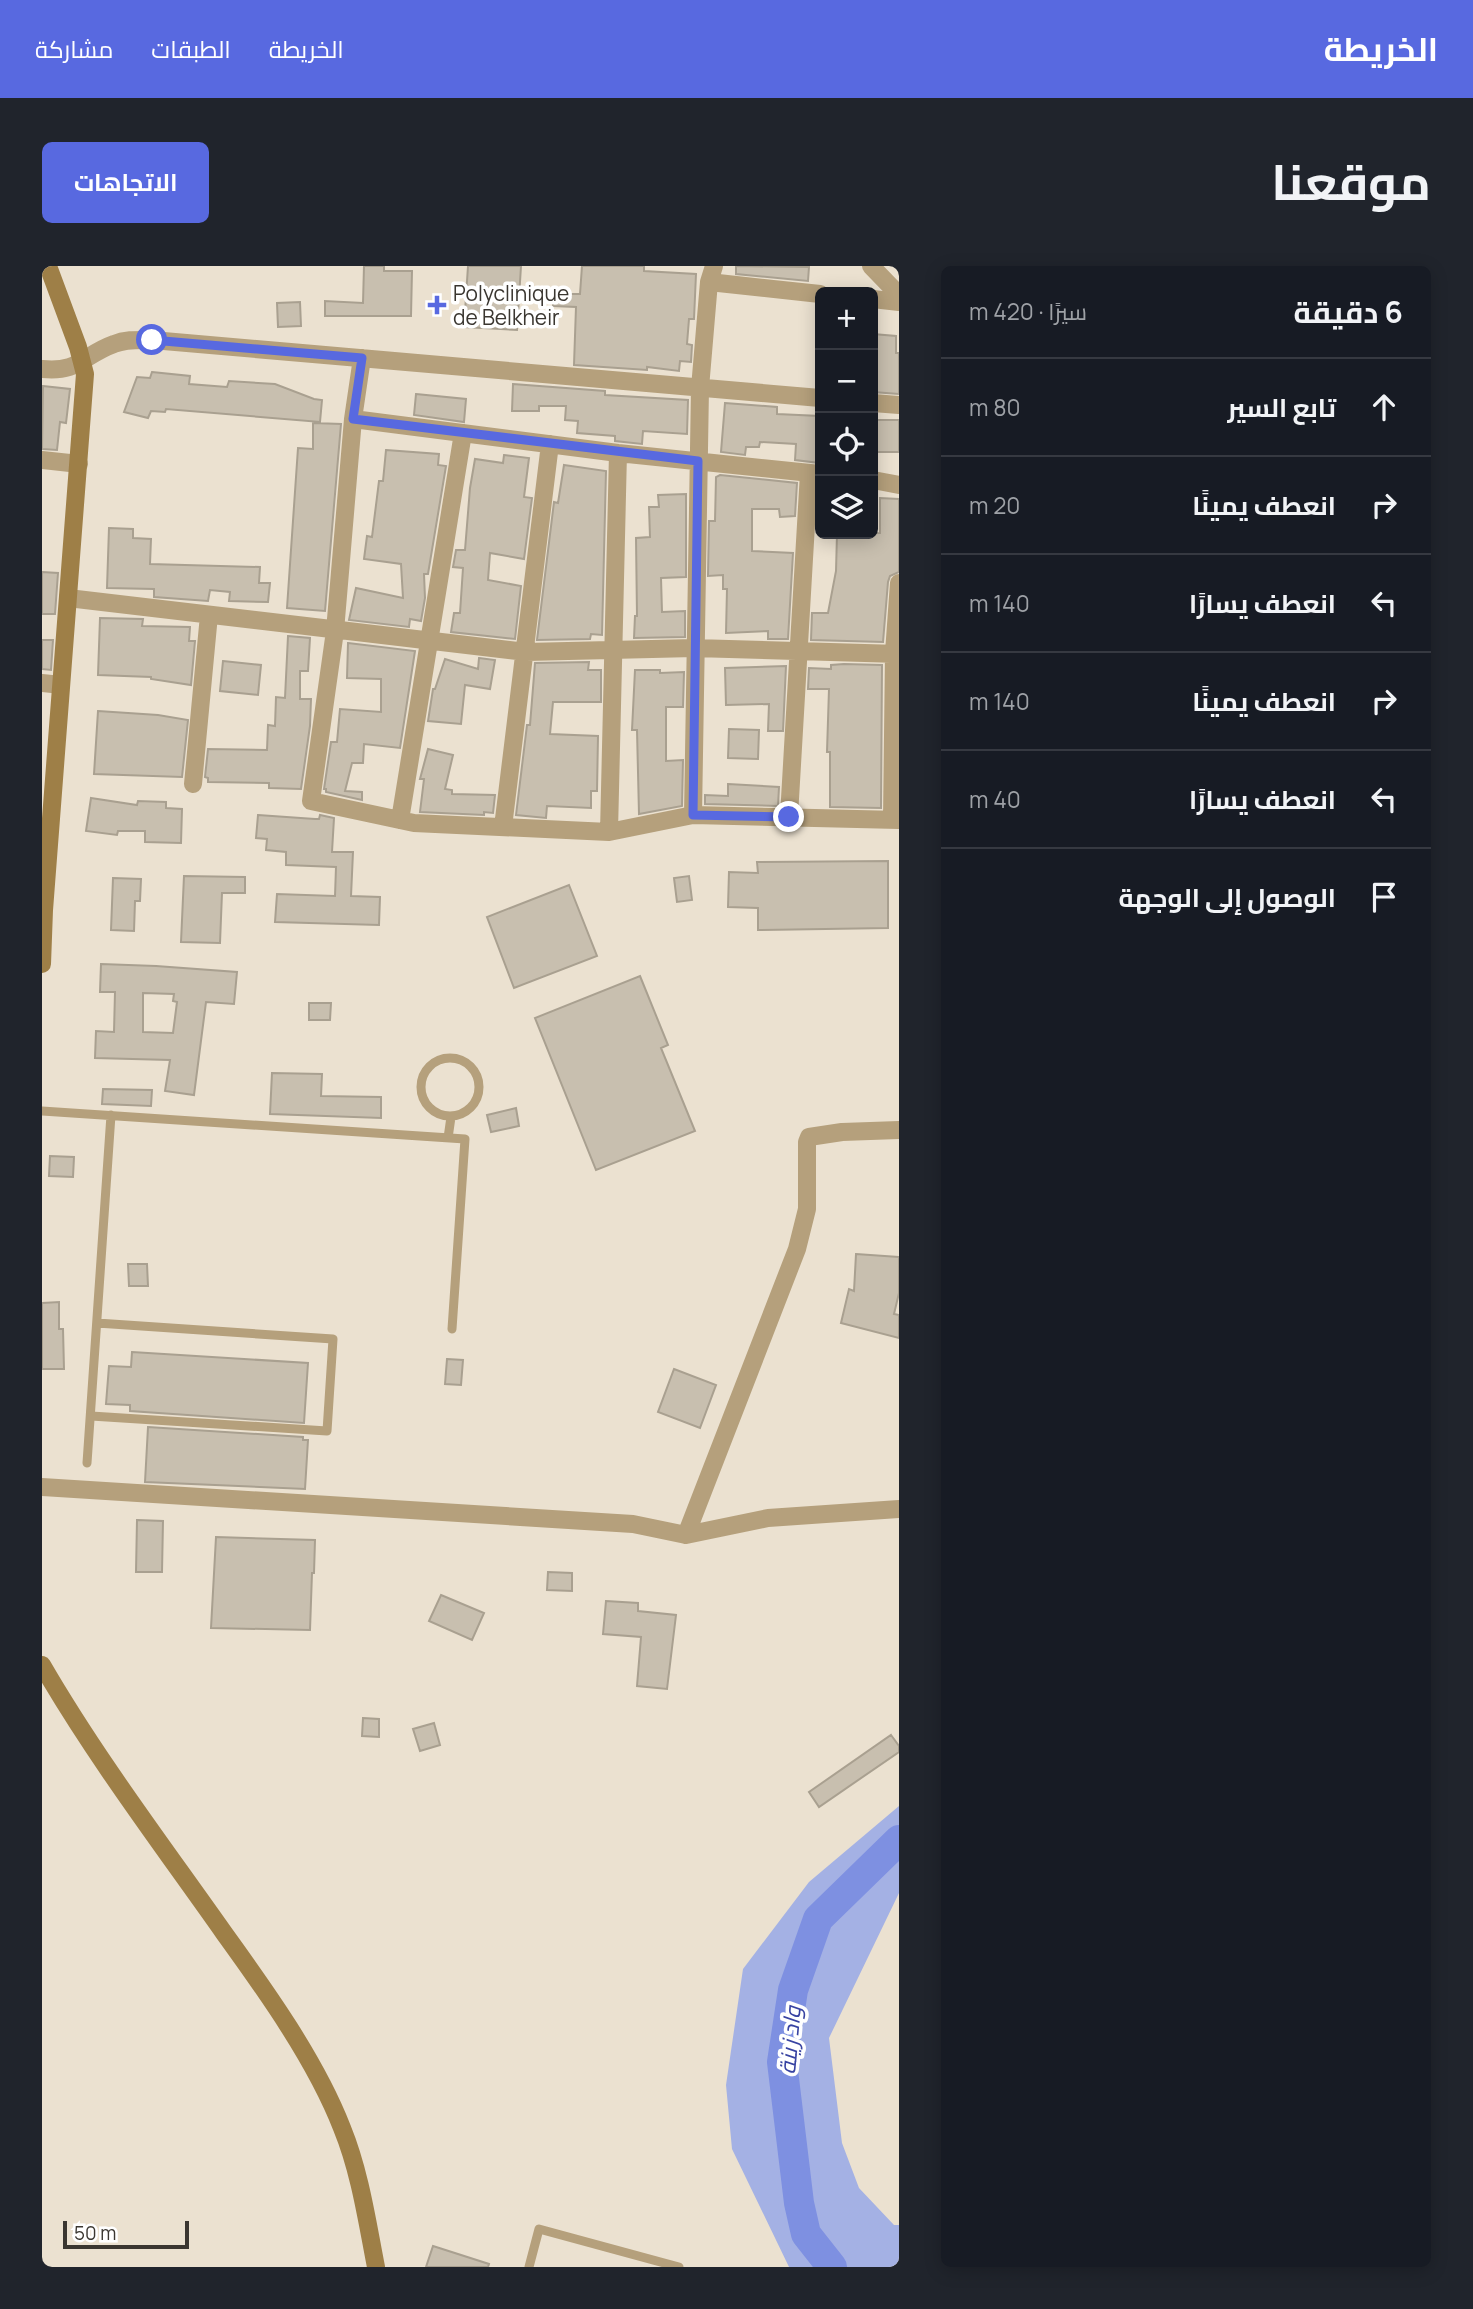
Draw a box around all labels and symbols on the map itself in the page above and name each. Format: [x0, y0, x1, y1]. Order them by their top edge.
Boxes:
place label: Polyclinique de Belkheir [453, 279, 569, 331]
marker: Polyclinique de Belkheir [427, 295, 447, 315]
route start [136, 324, 167, 355]
route end [773, 801, 804, 832]
water label: واد زينة [770, 2003, 808, 2076]
scale bar [63, 2218, 189, 2250]

